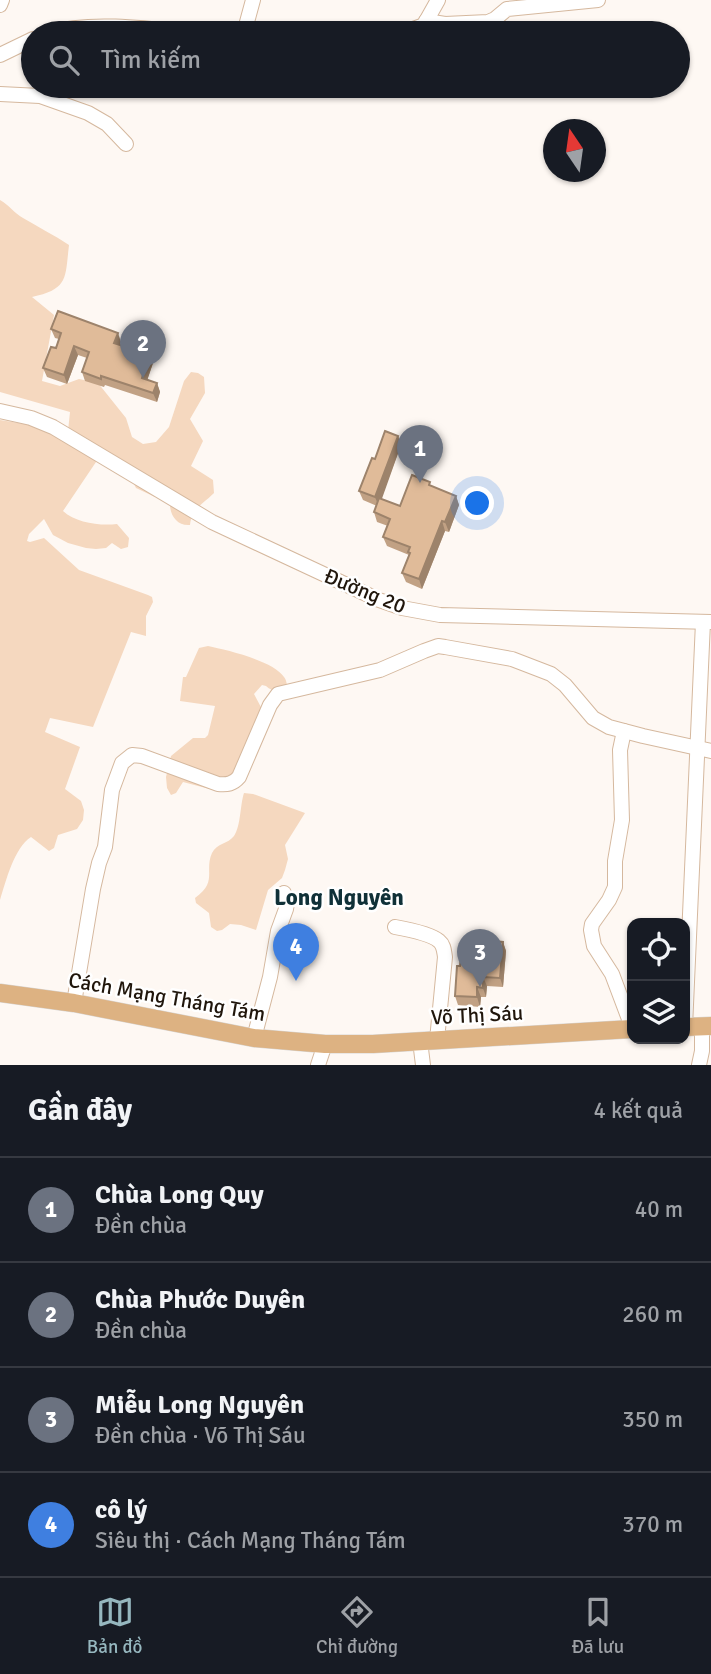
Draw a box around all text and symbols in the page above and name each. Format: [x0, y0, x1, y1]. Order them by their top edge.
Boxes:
search box [21, 21, 690, 98]
icon: search [45, 41, 83, 79]
text: Tìm kiếm [101, 44, 201, 76]
north arrow [543, 119, 606, 182]
pin: 2 [120, 320, 166, 378]
pin: 1 [397, 425, 443, 483]
your location [460, 486, 494, 520]
street label: Đường 20 [320, 563, 410, 619]
district label: Long Nguyên [274, 883, 404, 912]
map controls [627, 918, 690, 1044]
button: locate [627, 918, 690, 981]
pin: 4 [273, 923, 319, 981]
pin: 3 [457, 929, 503, 987]
street label: Cách Mạng Tháng Tám [66, 967, 268, 1027]
button: layers [627, 981, 690, 1044]
street label: Võ Thị Sáu [430, 1000, 524, 1030]
text: Gần đây [28, 1092, 132, 1129]
text: 4 kết quả [593, 1096, 683, 1125]
text: Chùa Long Quy [95, 1179, 264, 1211]
text: 1 [45, 1195, 57, 1224]
text: 40 m [635, 1195, 683, 1224]
text: Đền chùa [95, 1211, 187, 1240]
text: Chùa Phước Duyên [95, 1284, 305, 1316]
text: 2 [45, 1300, 57, 1329]
text: 260 m [622, 1300, 683, 1329]
text: Đền chùa [95, 1316, 187, 1345]
text: Miễu Long Nguyên [95, 1389, 304, 1421]
text: 3 [45, 1405, 57, 1434]
text: 350 m [622, 1405, 683, 1434]
text: Đền chùa · Võ Thị Sáu [95, 1421, 306, 1450]
text: cô lý [95, 1494, 147, 1526]
text: 4 [45, 1510, 57, 1539]
text: 370 m [622, 1510, 683, 1539]
text: Siêu thị · Cách Mạng Tháng Tám [95, 1526, 406, 1555]
tab: Bản đồ [87, 1593, 142, 1659]
tab: Chỉ đường [316, 1593, 398, 1659]
tab: Đã lưu [572, 1593, 624, 1659]

